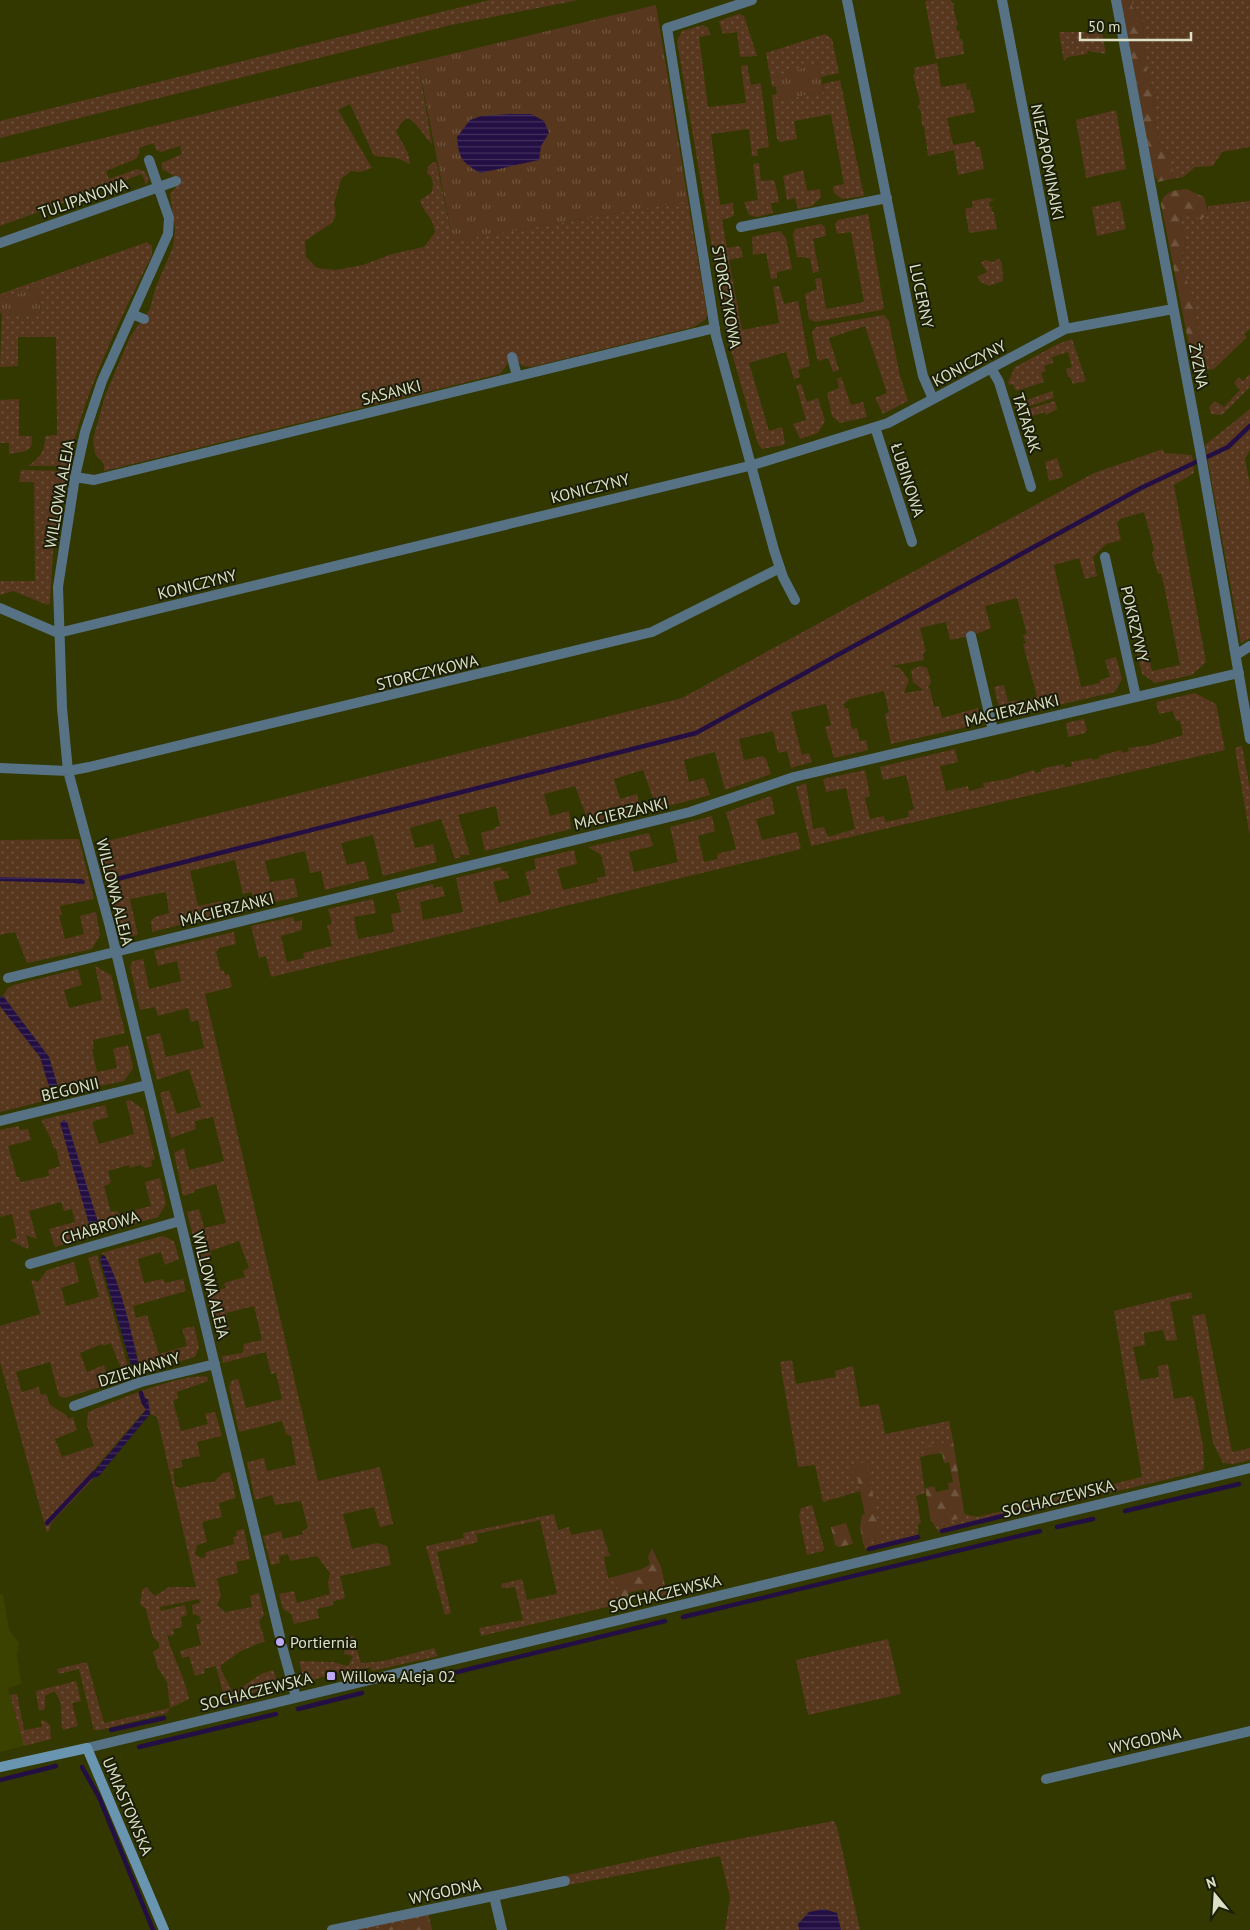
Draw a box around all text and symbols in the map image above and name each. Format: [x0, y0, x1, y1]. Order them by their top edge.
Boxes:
scale bar [1080, 10, 1191, 42]
text: 50 m [1088, 17, 1121, 36]
street label: NIEZAPOMINAJKI [1027, 102, 1069, 222]
street label: TULIPANOWA [36, 173, 131, 223]
street label: STORCZYKOWA [708, 244, 746, 351]
street label: LUCERNY [905, 262, 939, 330]
street label: KONICZYNY [929, 335, 1010, 391]
street label: ŻYZNA [1185, 342, 1213, 391]
street label: SASANKI [359, 375, 423, 409]
street label: TATARAK [1008, 391, 1046, 456]
street label: WILLOWA ALEJA [40, 438, 78, 550]
street label: ŁUBINOWA [887, 441, 929, 520]
street label: KONICZYNY [548, 468, 632, 508]
street label: KONICZYNY [155, 564, 239, 604]
street label: POKRZYWY [1116, 584, 1154, 664]
street label: STORCZYKOWA [374, 650, 481, 694]
street label: MACIERZANKI [963, 689, 1061, 731]
street label: MACIERZANKI [572, 792, 670, 834]
street label: WILLOWA ALEJA [92, 836, 138, 948]
street label: MACIERZANKI [178, 888, 276, 930]
street label: BEGONII [39, 1073, 101, 1105]
street label: CHABROWA [59, 1206, 142, 1248]
street label: WILLOWA ALEJA [188, 1229, 234, 1341]
street label: DZIEWANNY [96, 1347, 182, 1391]
street label: SOCHACZEWSKA [1000, 1474, 1117, 1522]
street label: SOCHACZEWSKA [607, 1569, 724, 1617]
place label: Portiernia [290, 1632, 357, 1652]
marker: Portiernia [274, 1636, 286, 1648]
place label: Willowa Aleja 02 [341, 1666, 456, 1686]
street label: SOCHACZEWSKA [198, 1667, 315, 1715]
marker: Willowa Aleja 02 [325, 1670, 337, 1682]
street label: WYGODNA [1107, 1722, 1183, 1758]
street label: UMIASTOWSKA [98, 1754, 158, 1859]
north arrow [1190, 1870, 1240, 1920]
text: N [1204, 1873, 1218, 1893]
street label: WYGODNA [407, 1874, 483, 1908]

